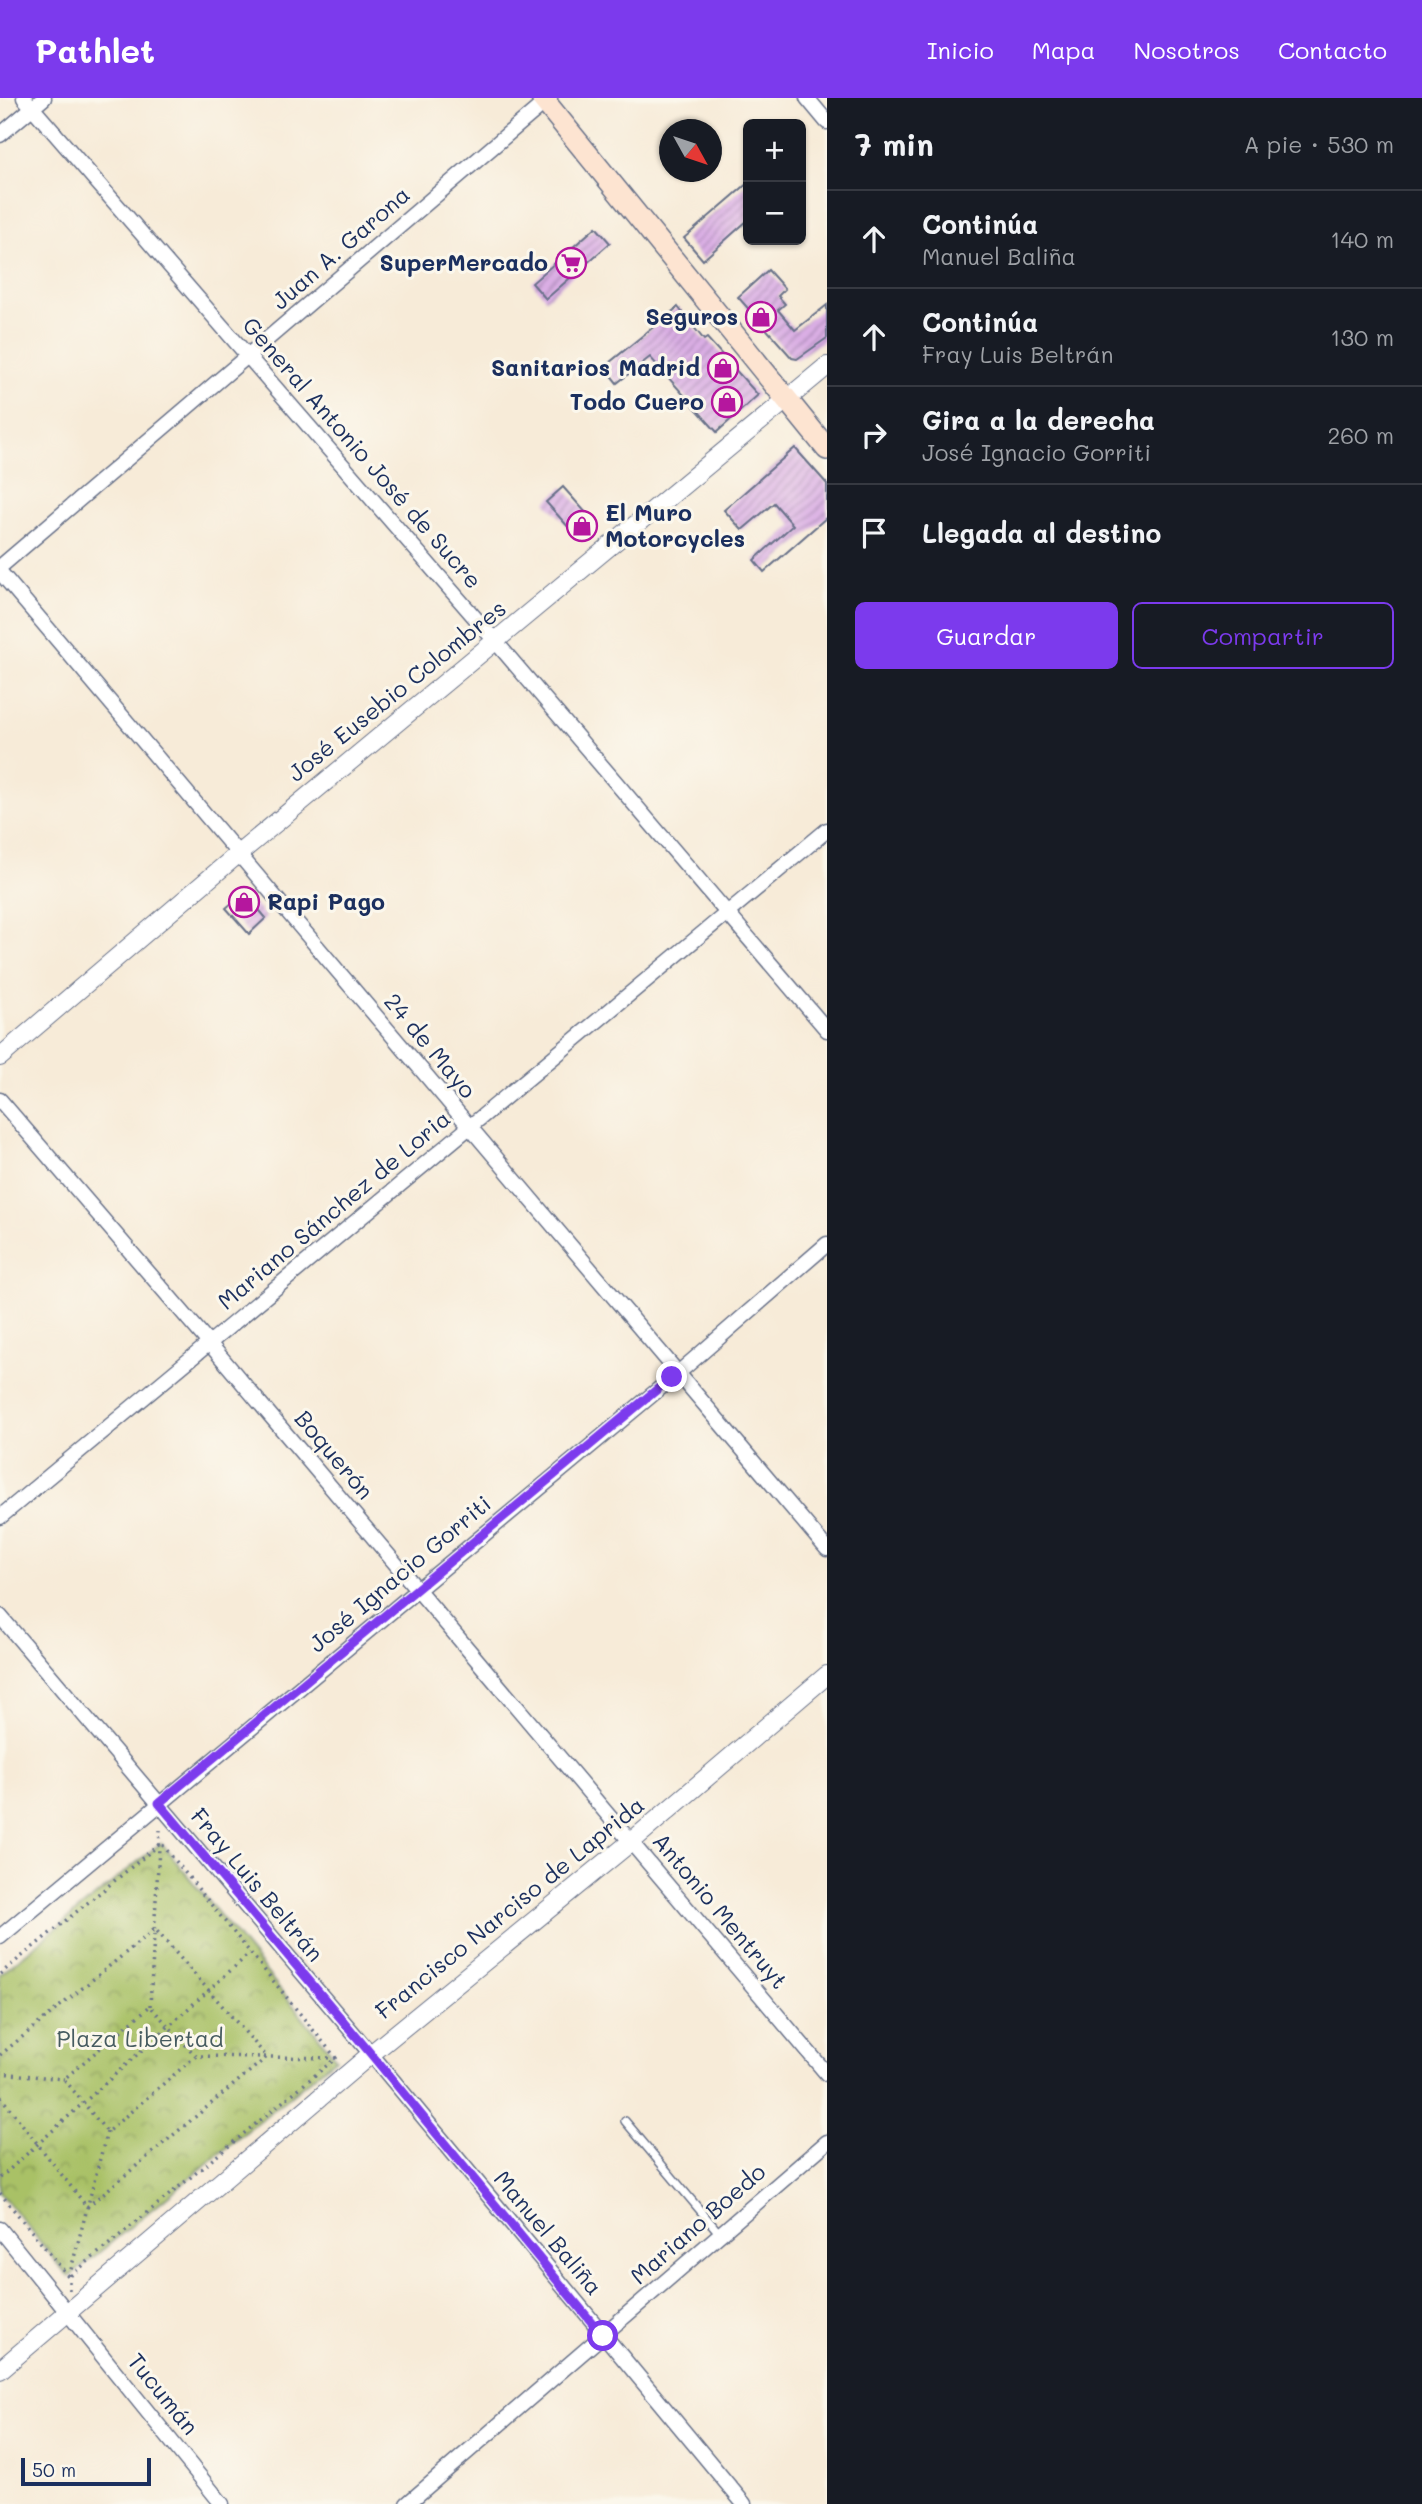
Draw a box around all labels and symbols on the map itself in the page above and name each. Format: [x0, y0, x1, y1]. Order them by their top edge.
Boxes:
north arrow [659, 119, 722, 182]
street label: Juan A. Garona [265, 179, 416, 315]
supermarket icon: SuperMercado [554, 246, 588, 280]
place label: SuperMercado [380, 247, 548, 277]
shop icon: Seguros [744, 300, 778, 334]
place label: Seguros [645, 301, 738, 331]
street label: General Antonio José de Sucre [236, 310, 489, 594]
shop icon: Sanitarios Madrid [706, 351, 740, 385]
place label: Sanitarios Madrid [491, 352, 700, 382]
shop icon: Todo Cuero [710, 385, 744, 419]
place label: Todo Cuero [570, 386, 704, 416]
place label: El Muro Motorcycles [605, 497, 745, 553]
shop icon: El Muro Motorcycles [565, 509, 599, 543]
street label: José Eusebio Colombres [281, 593, 512, 788]
shop icon: Rapi Pago [227, 885, 261, 919]
place label: Rapi Pago [267, 886, 385, 916]
street label: 24 de Mayo [378, 987, 483, 1104]
street label: Mariano Sánchez de Loria [211, 1103, 456, 1316]
route end [656, 1361, 687, 1392]
street label: Boquerón [289, 1404, 381, 1505]
street label: José Ignacio Gorriti [302, 1488, 497, 1658]
street label: Francisco Narciso de Laprida [369, 1789, 650, 2025]
street label: Fray Luis Beltrán [185, 1801, 331, 1967]
street label: Antonio Mentruyt [647, 1826, 795, 1995]
park label: Plaza Libertad [56, 2023, 224, 2053]
street label: Mariano Boedo [623, 2156, 771, 2290]
street label: Manuel Baliña [488, 2164, 610, 2301]
route start [587, 2320, 618, 2351]
street label: Tucumán [122, 2346, 206, 2440]
scale bar [21, 2455, 150, 2487]

